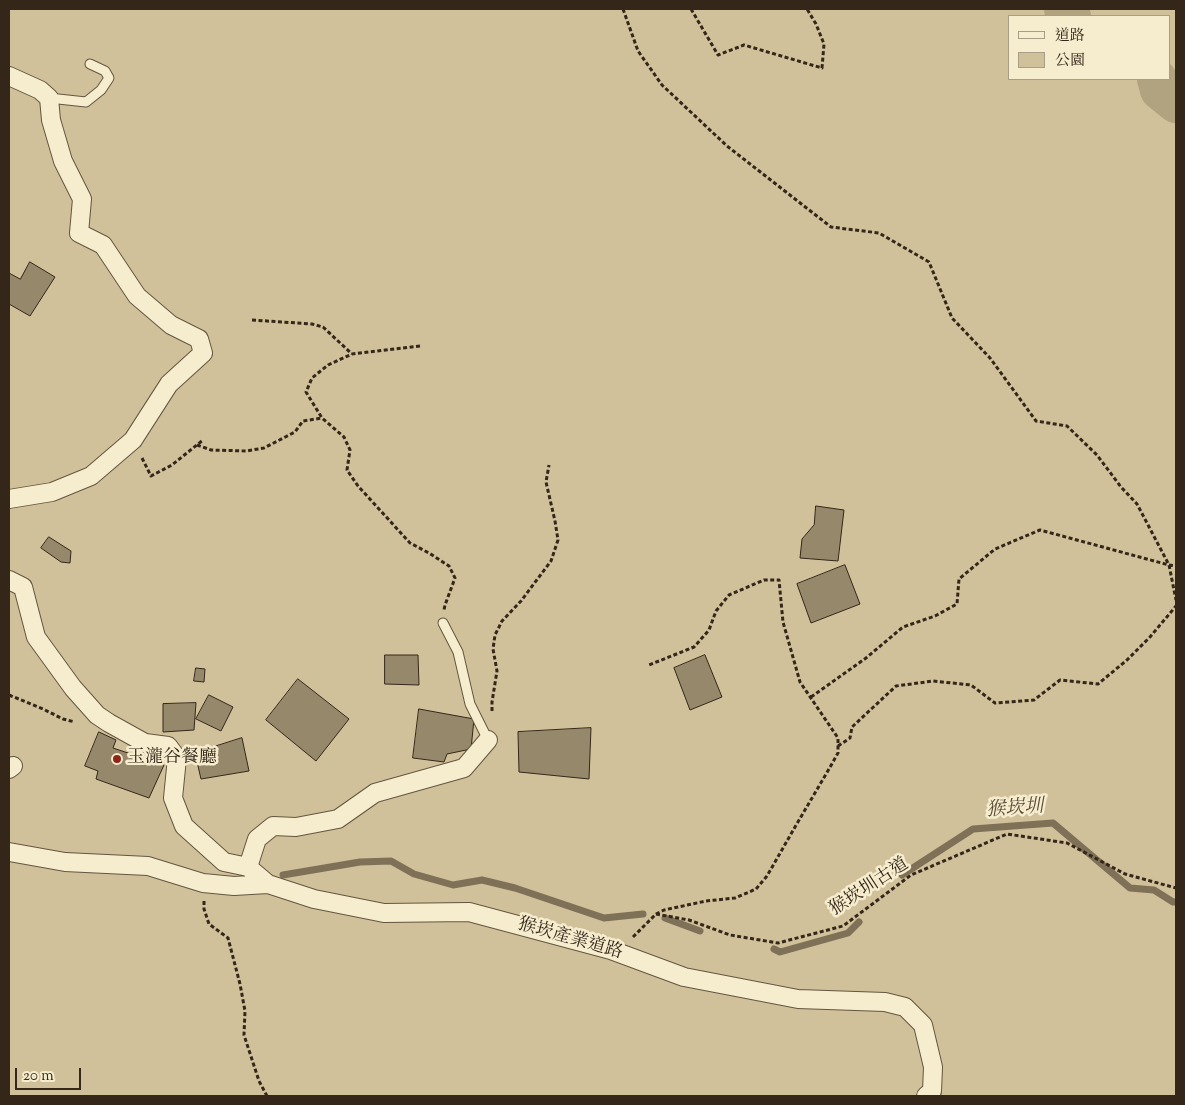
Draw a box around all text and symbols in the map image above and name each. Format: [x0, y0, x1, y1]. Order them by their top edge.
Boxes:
legend [1008, 15, 1170, 80]
text: 道路 [1055, 26, 1085, 47]
text: 公園 [1055, 51, 1085, 72]
place label: 玉瀧谷餐廳 [127, 748, 217, 770]
marker: 玉瀧谷餐廳 [111, 753, 123, 765]
water label: 猴崁圳 [986, 797, 1044, 823]
street label: 猴崁圳古道 [826, 854, 914, 922]
street label: 猴崁產業道路 [515, 915, 625, 965]
scale bar [18, 1058, 84, 1090]
text: 20 m [23, 1066, 54, 1087]

